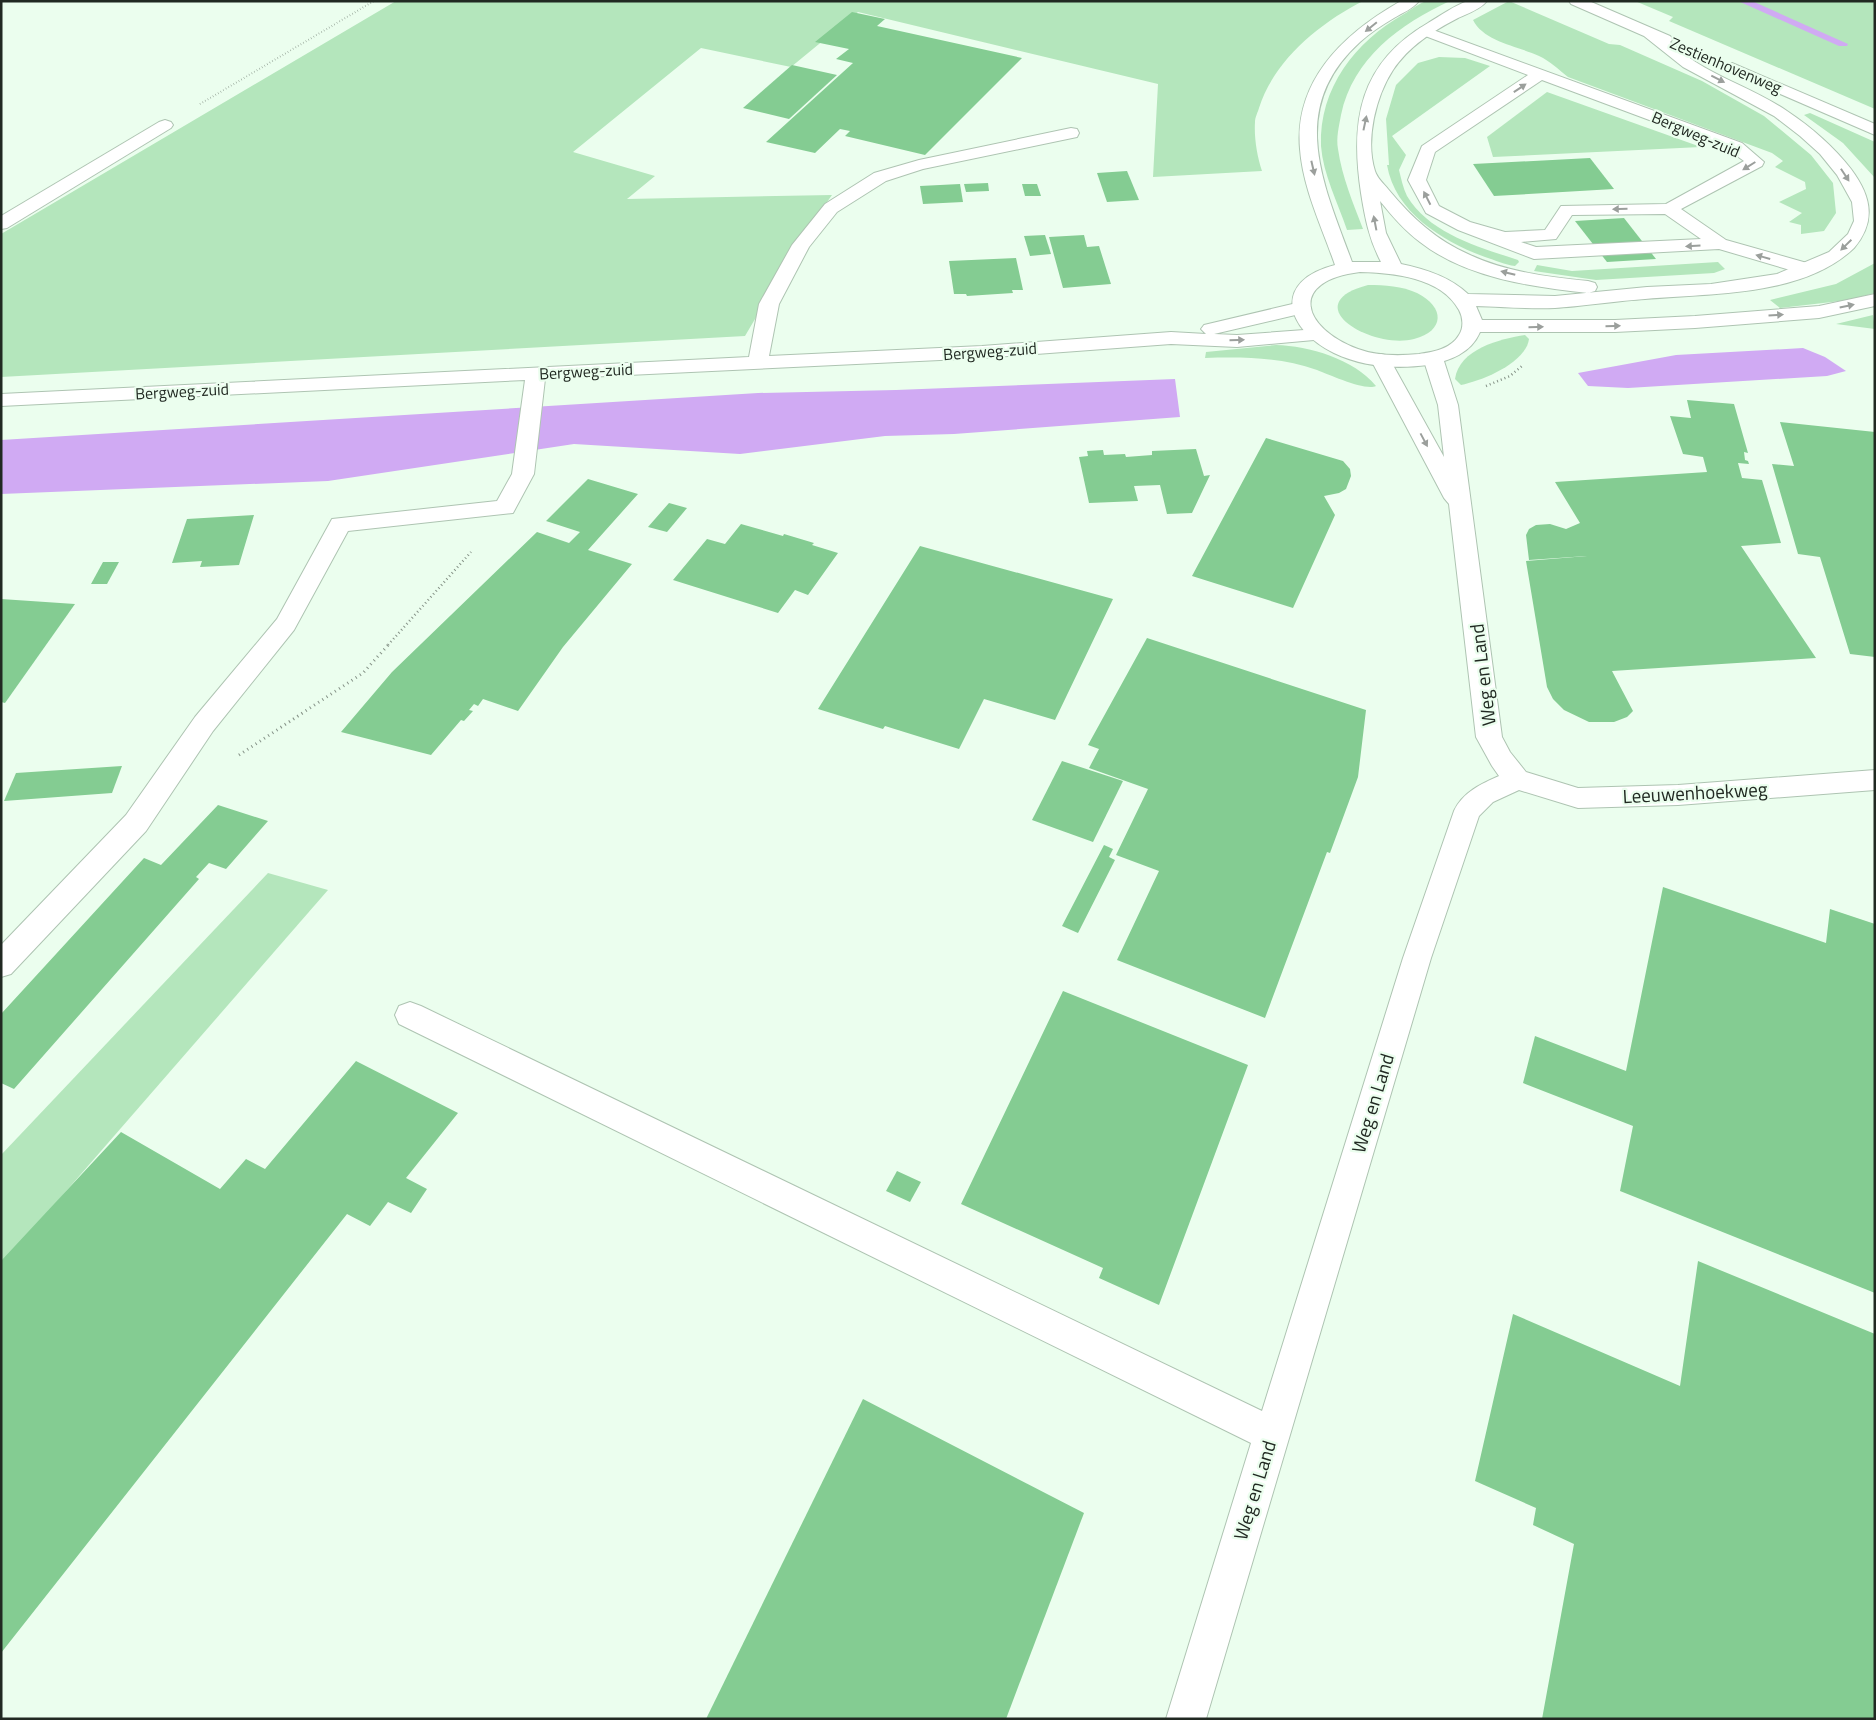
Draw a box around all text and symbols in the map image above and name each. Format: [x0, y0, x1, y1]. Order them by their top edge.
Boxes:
one-way arrow [1365, 21, 1378, 32]
street label: Zestienhovenweg [1666, 31, 1786, 99]
one-way arrow [1711, 75, 1725, 83]
one-way arrow [1513, 83, 1526, 93]
street label: Bergweg-zuid [1648, 105, 1744, 163]
one-way arrow [1361, 116, 1369, 131]
one-way arrow [1309, 160, 1317, 175]
one-way arrow [1742, 162, 1755, 171]
one-way arrow [1840, 168, 1850, 182]
one-way arrow [1423, 191, 1431, 205]
one-way arrow [1612, 206, 1628, 214]
one-way arrow [1371, 215, 1379, 231]
one-way arrow [1841, 239, 1853, 251]
one-way arrow [1684, 242, 1700, 250]
one-way arrow [1756, 252, 1771, 260]
one-way arrow [1501, 269, 1516, 277]
one-way arrow [1839, 302, 1854, 310]
one-way arrow [1768, 311, 1784, 319]
one-way arrow [1606, 321, 1622, 329]
one-way arrow [1528, 322, 1544, 330]
street label: Bergweg-zuid [942, 336, 1038, 366]
one-way arrow [1229, 336, 1245, 344]
street label: Bergweg-zuid [538, 357, 634, 385]
street label: Bergweg-zuid [134, 377, 230, 405]
one-way arrow [1419, 433, 1428, 446]
street label: Weg en Land [1461, 622, 1503, 728]
street label: Leeuwenhoekweg [1622, 774, 1768, 810]
street label: Weg en Land [1343, 1050, 1401, 1156]
street label: Weg en Land [1225, 1437, 1283, 1543]

